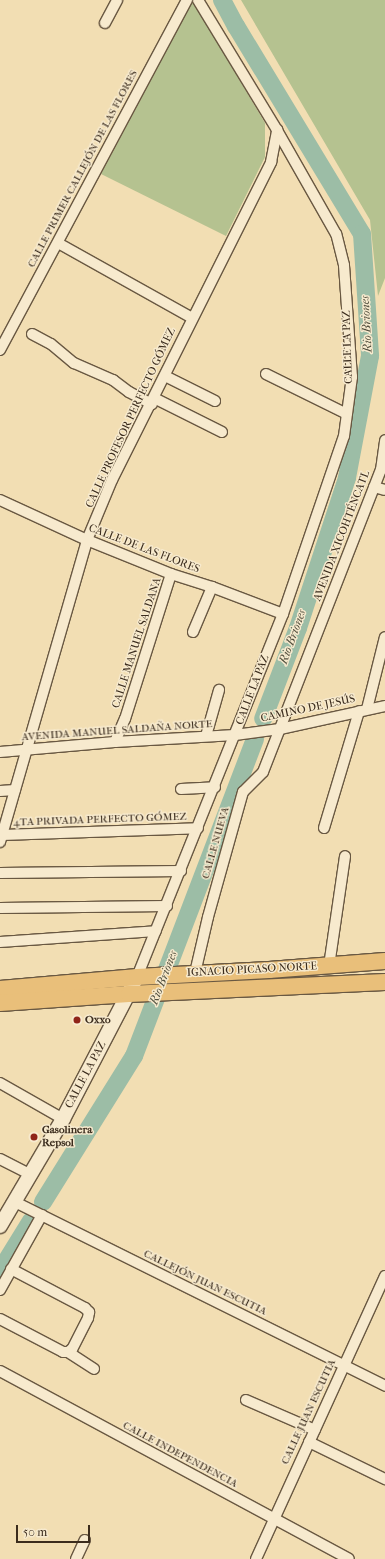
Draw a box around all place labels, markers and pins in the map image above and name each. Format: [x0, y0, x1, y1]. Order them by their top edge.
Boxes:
place label: Oxxo [85, 1013, 111, 1027]
marker: Oxxo [72, 1015, 82, 1025]
place label: Gasolinera Repsol [42, 1124, 92, 1150]
marker: Gasolinera Repsol [29, 1132, 39, 1142]

